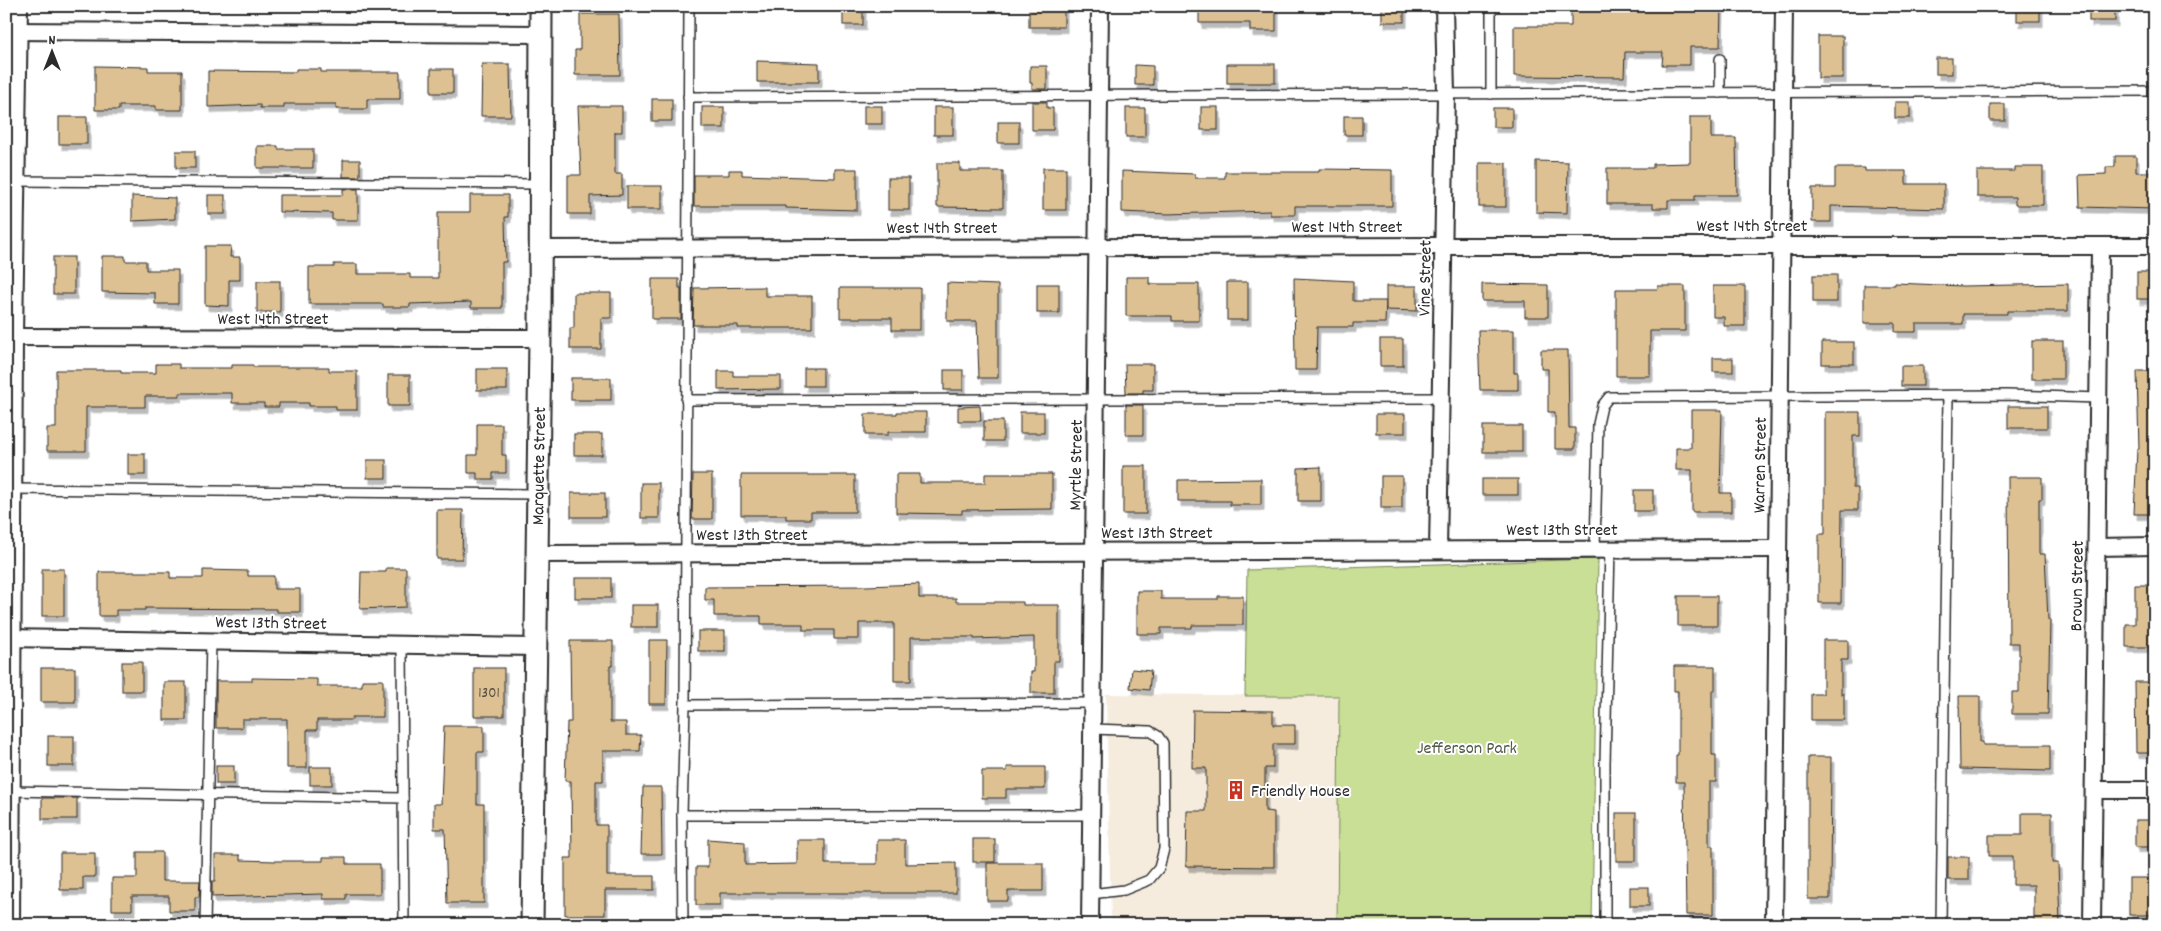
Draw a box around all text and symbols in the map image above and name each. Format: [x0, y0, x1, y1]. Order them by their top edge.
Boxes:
north arrow [28, 28, 78, 78]
text: N [49, 31, 56, 51]
street label: West 14th Street [1697, 215, 1808, 240]
street label: West 14th Street [1292, 216, 1403, 241]
street label: West 14th Street [887, 217, 998, 242]
street label: Vine Street [1413, 239, 1440, 316]
street label: West 14th Street [218, 308, 329, 333]
street label: Marquette Street [527, 406, 554, 525]
street label: Warren Street [1748, 416, 1775, 513]
street label: Myrtle Street [1064, 419, 1091, 511]
street label: West 13th Street [1506, 519, 1618, 544]
street label: West 13th Street [1101, 522, 1213, 547]
street label: West 13th Street [696, 524, 808, 549]
street label: Brown Street [2065, 540, 2092, 632]
street label: West 13th Street [215, 611, 327, 638]
house number: 1301 [478, 683, 500, 705]
park label: Jefferson Park [1417, 737, 1517, 762]
building icon: Friendly House [1225, 779, 1247, 801]
place label: Friendly House [1251, 780, 1350, 805]

